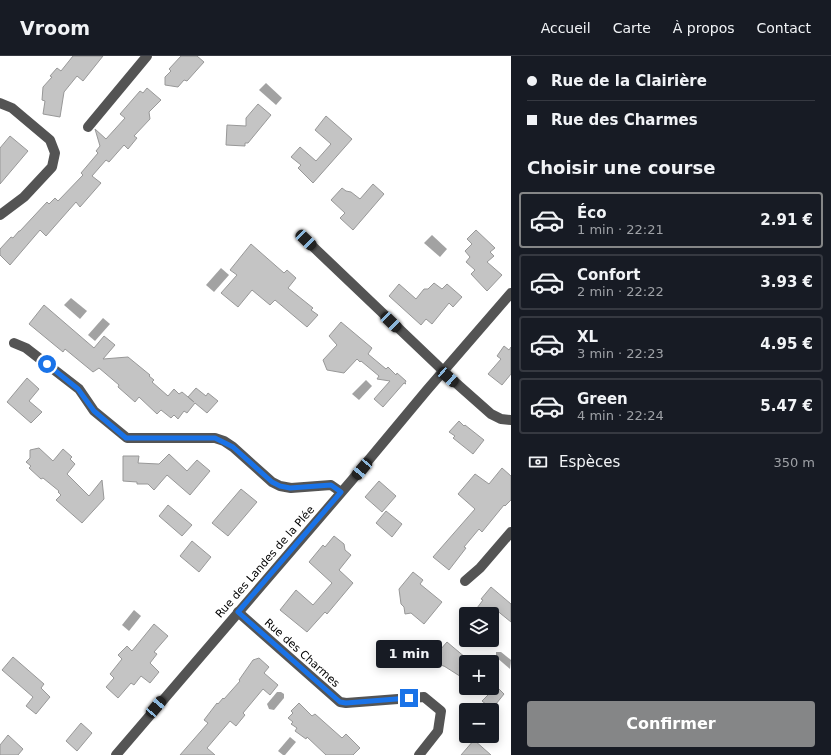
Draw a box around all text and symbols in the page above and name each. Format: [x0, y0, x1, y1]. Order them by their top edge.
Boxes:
text: Vroom [20, 17, 90, 39]
text: Accueil [541, 20, 591, 36]
text: Carte [613, 20, 651, 36]
text: À propos [673, 20, 735, 36]
text: Contact [757, 20, 811, 36]
text: Rue de la Clairière [551, 72, 707, 90]
text: Rue des Charmes [551, 111, 698, 129]
text: Choisir une course [527, 157, 715, 178]
icon: car [529, 202, 565, 238]
text: Éco [577, 204, 606, 222]
text: 2.91 € [760, 211, 813, 229]
text: 1 min · 22:21 [577, 222, 664, 237]
car [293, 227, 319, 253]
icon: car [529, 264, 565, 300]
text: Confort [577, 266, 640, 284]
text: 3.93 € [760, 273, 813, 291]
text: 2 min · 22:22 [577, 284, 664, 299]
car [378, 309, 404, 335]
icon: car [529, 326, 565, 362]
text: XL [577, 328, 598, 346]
text: 4.95 € [760, 335, 813, 353]
text: 3 min · 22:23 [577, 346, 664, 361]
route start [38, 355, 56, 373]
car [435, 365, 461, 389]
icon: car [529, 388, 565, 424]
text: Green [577, 390, 628, 408]
text: 5.47 € [760, 397, 813, 415]
text: 4 min · 22:24 [577, 408, 664, 423]
icon: cash [527, 451, 549, 473]
text: Espèces [559, 453, 620, 471]
text: 350 m [773, 455, 815, 470]
car [350, 456, 374, 482]
street label: Rue des Landes de la Plée [213, 503, 317, 621]
map controls [459, 607, 499, 743]
button: layers [459, 607, 499, 647]
street label: Rue des Charmes [262, 616, 342, 690]
callout: 1 min [376, 640, 442, 668]
text: 1 min [389, 646, 429, 661]
button: + [459, 655, 499, 695]
route end [400, 689, 418, 707]
car [144, 694, 168, 720]
button: Confirmer [527, 701, 815, 747]
button: − [459, 703, 499, 743]

